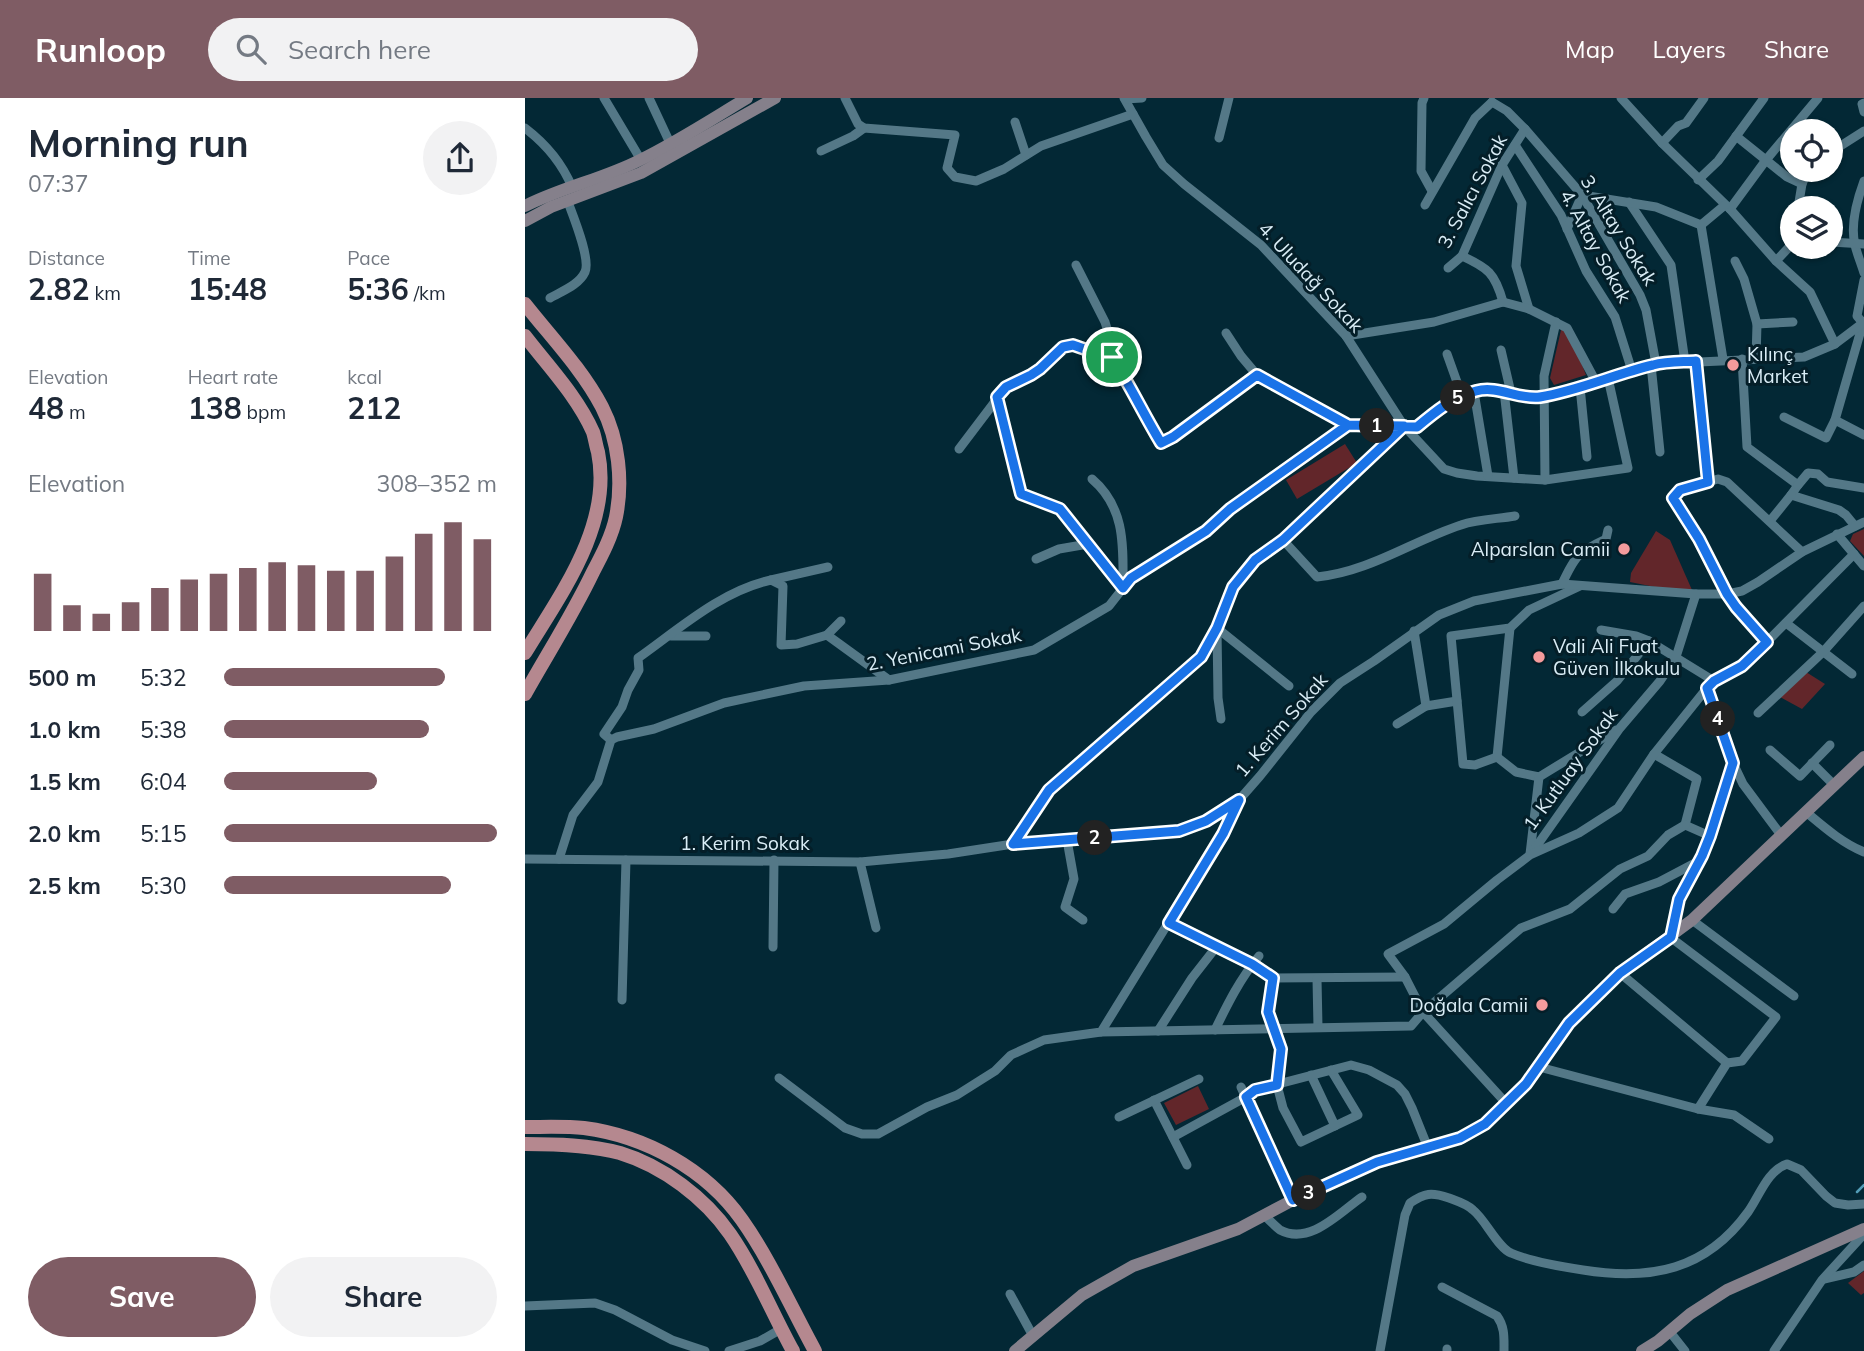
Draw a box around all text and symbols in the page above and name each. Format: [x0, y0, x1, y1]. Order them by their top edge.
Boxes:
search box [208, 18, 698, 81]
text: Runloop [35, 29, 166, 70]
icon: search [232, 30, 270, 68]
text: Search here [288, 33, 431, 66]
text: Map [1565, 34, 1614, 64]
text: Layers [1652, 34, 1726, 64]
text: Share [1764, 34, 1829, 64]
text: Morning run [28, 119, 249, 167]
map controls [1780, 119, 1843, 259]
button: locate [1780, 119, 1843, 182]
button: share [423, 121, 497, 195]
street label: 3. Salıcı Sokak [1432, 130, 1512, 252]
text: 07:37 [28, 169, 88, 198]
street label: 3. Altay Sokak [1576, 170, 1663, 290]
street label: 4. Altay Sokak [1555, 185, 1637, 307]
button: layers [1780, 196, 1843, 259]
street label: 4. Uludağ Sokak [1254, 217, 1369, 338]
text: Distance [28, 246, 105, 270]
text: Time [188, 246, 231, 270]
text: Pace [347, 246, 390, 270]
text: 2.82 [28, 270, 89, 308]
text: 15:48 [188, 270, 267, 308]
text: 5:36 [347, 270, 409, 308]
text: km [89, 281, 121, 305]
text: /km [409, 281, 446, 305]
pin [1082, 327, 1142, 387]
icon: arrive [1093, 338, 1131, 376]
place label: Kılınç Market [1747, 342, 1808, 388]
marker: Kılınç Market [1725, 357, 1741, 373]
text: Elevation [28, 365, 108, 389]
text: Heart rate [188, 365, 278, 389]
text: kcal [347, 365, 382, 389]
pin: 5 [1441, 380, 1475, 416]
text: 5 [1452, 385, 1463, 409]
text: 48 [28, 389, 64, 427]
text: 138 [188, 389, 242, 427]
text: 212 [347, 389, 401, 427]
text: m [64, 400, 86, 424]
text: bpm [242, 400, 286, 424]
pin: 1 [1359, 408, 1395, 444]
text: 1 [1371, 413, 1382, 437]
text: Elevation [28, 469, 125, 498]
text: 308–352 m [376, 469, 497, 498]
place label: Alparslan Camii [1471, 537, 1610, 561]
marker: Alparslan Camii [1616, 541, 1632, 557]
street label: 2. Yenicami Sokak [865, 622, 1024, 676]
place label: Vali Ali Fuat Güven İlkokulu [1553, 634, 1680, 680]
marker: Vali Ali Fuat Güven İlkokulu [1531, 649, 1547, 665]
text: 500 m [28, 663, 96, 692]
text: 5:32 [140, 663, 187, 692]
street label: 1. Kerim Sokak [1229, 668, 1333, 782]
pin: 4 [1701, 702, 1735, 736]
street label: 1. Kutluay Sokak [1518, 703, 1623, 835]
text: 4 [1712, 706, 1723, 730]
text: 1.0 km [28, 715, 101, 744]
text: 5:38 [140, 715, 187, 744]
text: 1.5 km [28, 767, 101, 796]
text: 6:04 [140, 767, 187, 796]
text: 2.0 km [28, 819, 101, 848]
text: 5:15 [140, 819, 187, 848]
pin: 2 [1077, 820, 1113, 856]
text: 2 [1089, 825, 1100, 849]
street label: 1. Kerim Sokak [680, 831, 810, 855]
text: 2.5 km [28, 871, 101, 900]
text: 5:30 [140, 871, 187, 900]
place label: Doğala Camii [1409, 993, 1528, 1017]
marker: Doğala Camii [1534, 997, 1550, 1013]
pin: 3 [1291, 1176, 1327, 1210]
text: 3 [1303, 1180, 1314, 1204]
button: Save [28, 1257, 256, 1337]
button: Share [270, 1257, 497, 1337]

